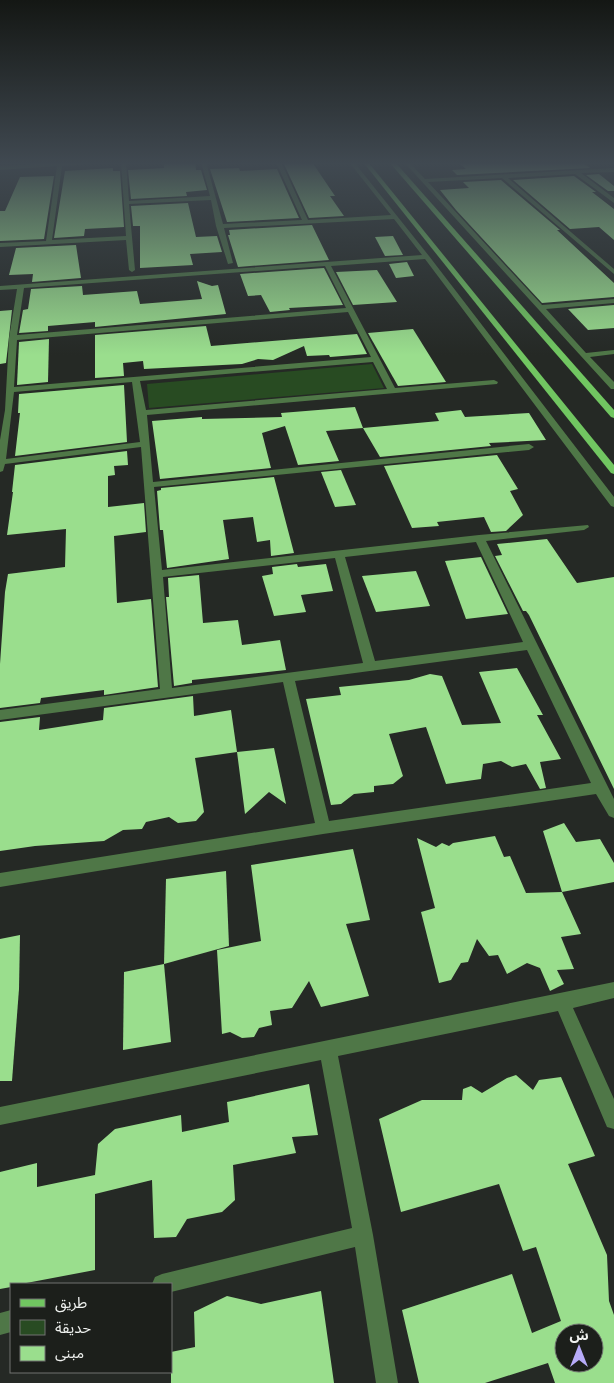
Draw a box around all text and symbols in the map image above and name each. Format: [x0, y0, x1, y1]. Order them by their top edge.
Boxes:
legend [10, 1283, 172, 1373]
text: طريق [55, 1293, 87, 1313]
text: حديقة [55, 1318, 91, 1337]
north arrow [554, 1323, 604, 1373]
text: ش [569, 1326, 589, 1344]
text: مبنى [55, 1343, 84, 1362]

